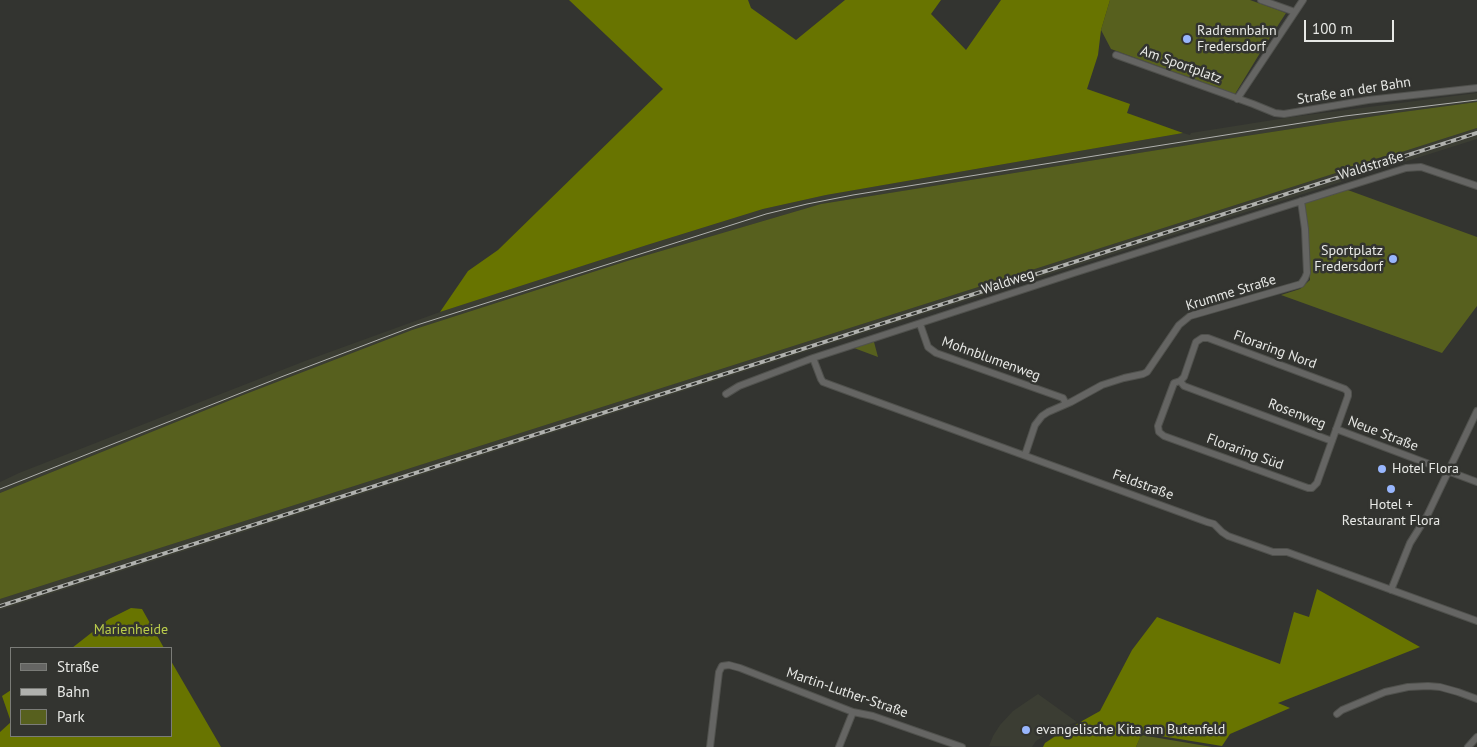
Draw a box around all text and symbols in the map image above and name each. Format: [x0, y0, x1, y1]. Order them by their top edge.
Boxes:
scale bar [1307, 10, 1397, 42]
text: 100 m [1312, 19, 1353, 38]
place label: Radrennbahn Fredersdorf [1197, 23, 1277, 56]
marker: Radrennbahn Fredersdorf [1181, 33, 1193, 45]
street label: Am Sportplatz [1138, 43, 1224, 87]
street label: Straße an der Bahn [1296, 74, 1412, 108]
street label: Waldstraße [1336, 148, 1406, 184]
place label: Sportplatz Fredersdorf [1314, 243, 1383, 276]
marker: Sportplatz Fredersdorf [1387, 253, 1399, 265]
street label: Waldweg [980, 266, 1036, 298]
street label: Krumme Straße [1184, 271, 1278, 315]
street label: Floraring Nord [1231, 327, 1319, 373]
street label: Mohnblumenweg [939, 333, 1043, 385]
street label: Rosenweg [1266, 395, 1328, 433]
street label: Neue Straße [1345, 413, 1421, 455]
street label: Floraring Süd [1204, 430, 1286, 474]
place label: Hotel Flora [1392, 461, 1459, 477]
marker: Hotel Flora [1376, 463, 1388, 475]
street label: Feldstraße [1110, 466, 1176, 504]
marker: Hotel + Restaurant Flora [1385, 483, 1397, 495]
place label: Hotel + Restaurant Flora [1342, 497, 1440, 530]
park label: Marienheide [94, 622, 168, 638]
legend [10, 647, 172, 737]
text: Straße [57, 657, 99, 676]
street label: Martin-Luther-Straße [784, 664, 910, 722]
text: Bahn [57, 682, 90, 701]
text: Park [57, 707, 85, 726]
place label: evangelische Kita am Butenfeld [1036, 722, 1225, 738]
marker: evangelische Kita am Butenfeld [1020, 724, 1032, 736]

